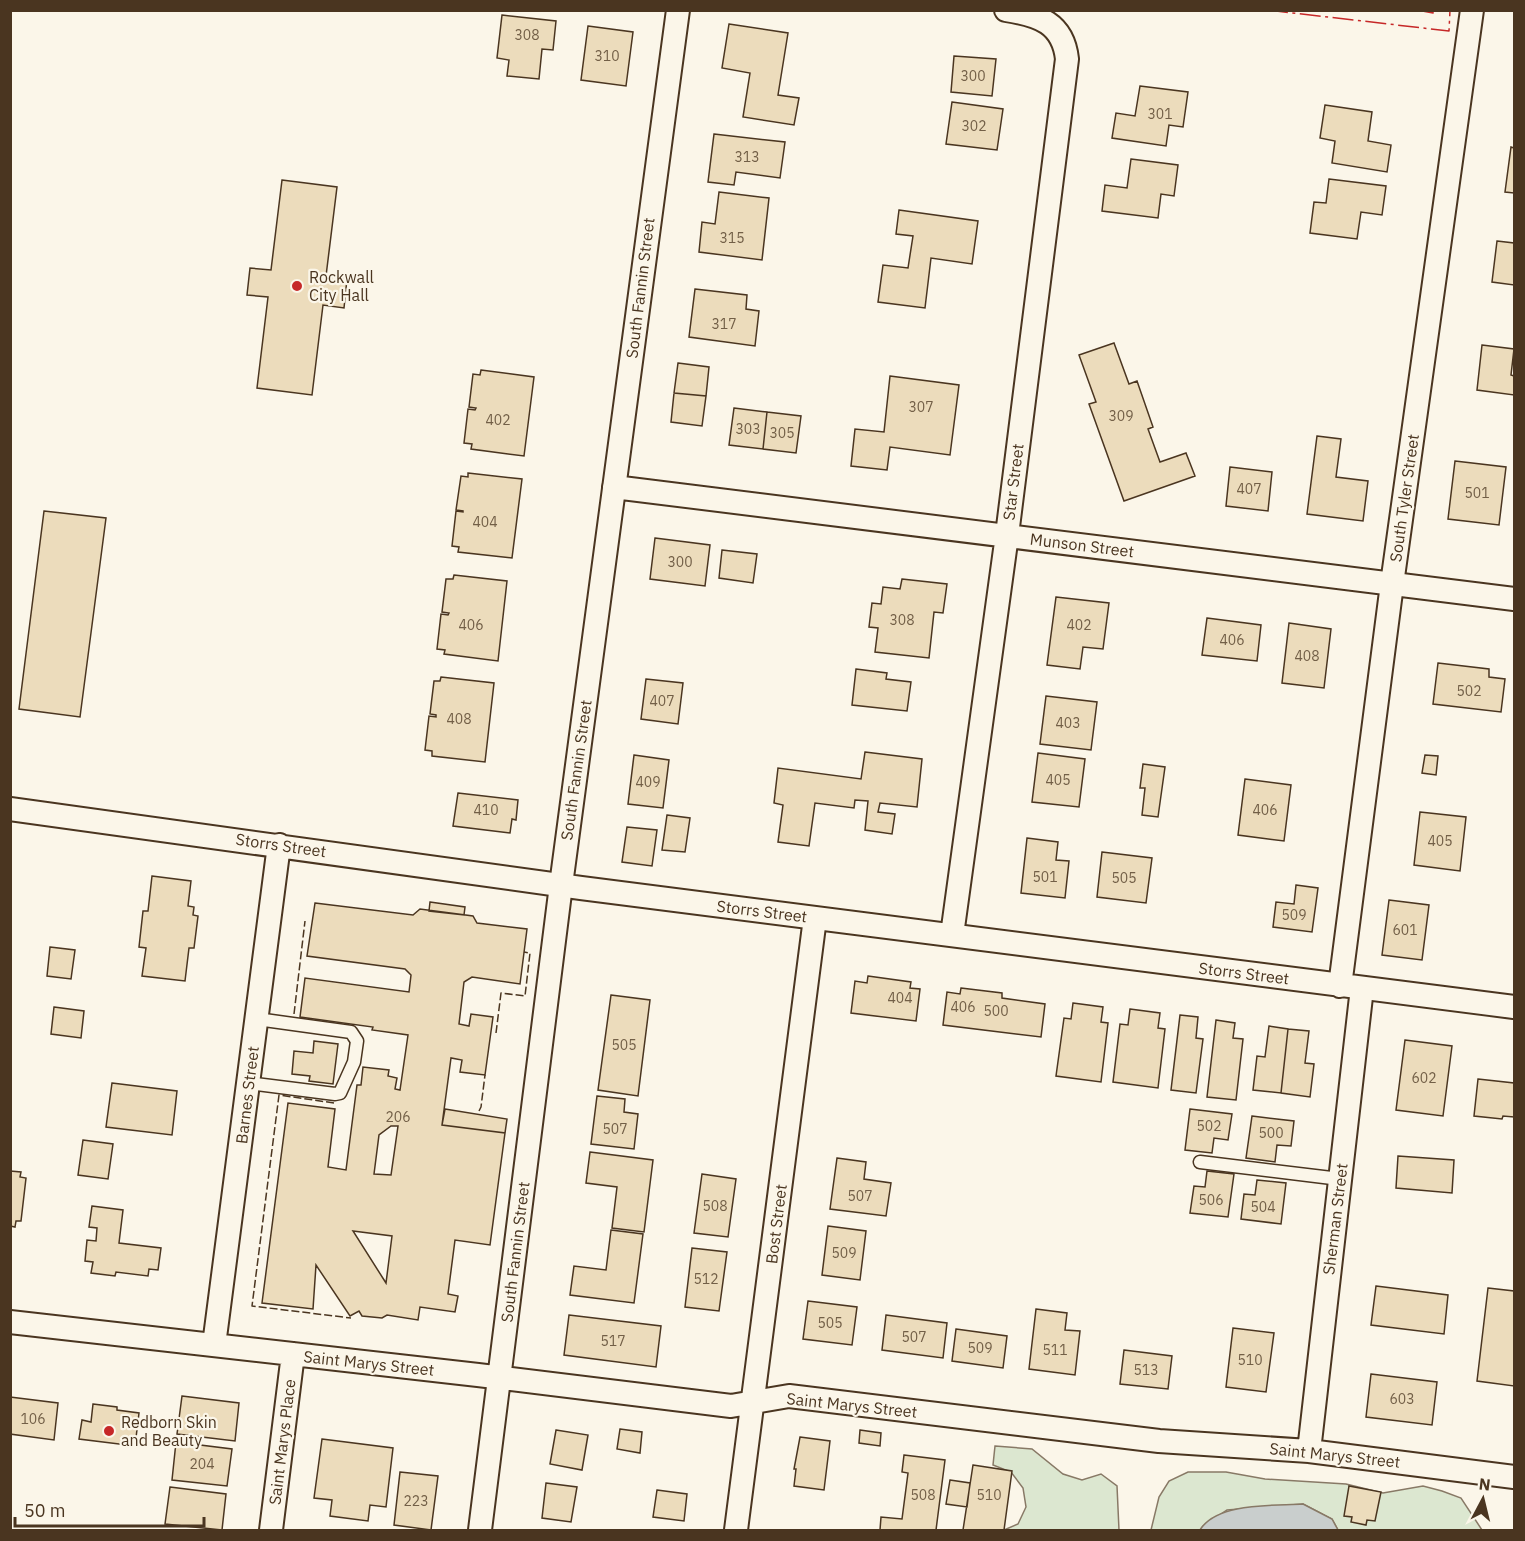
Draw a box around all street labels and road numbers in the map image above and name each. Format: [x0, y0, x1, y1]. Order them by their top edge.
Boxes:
street label: South Fannin Street [621, 217, 659, 359]
street label: South Tyler Street [1385, 433, 1423, 563]
street label: Star Street [998, 443, 1028, 521]
street label: Munson Street [1029, 529, 1135, 561]
street label: South Fannin Street [556, 698, 596, 842]
street label: Storrs Street [235, 829, 327, 861]
street label: Storrs Street [716, 896, 808, 926]
street label: Storrs Street [1198, 958, 1290, 988]
street label: Barnes Street [231, 1045, 263, 1145]
street label: Sherman Street [1318, 1162, 1352, 1276]
street label: South Fannin Street [496, 1181, 534, 1323]
street label: Bost Street [761, 1183, 791, 1265]
street label: Saint Marys Street [303, 1346, 435, 1380]
street label: Saint Marys Place [264, 1378, 300, 1506]
street label: Saint Marys Street [786, 1388, 918, 1422]
street label: Saint Marys Street [1269, 1438, 1401, 1472]

